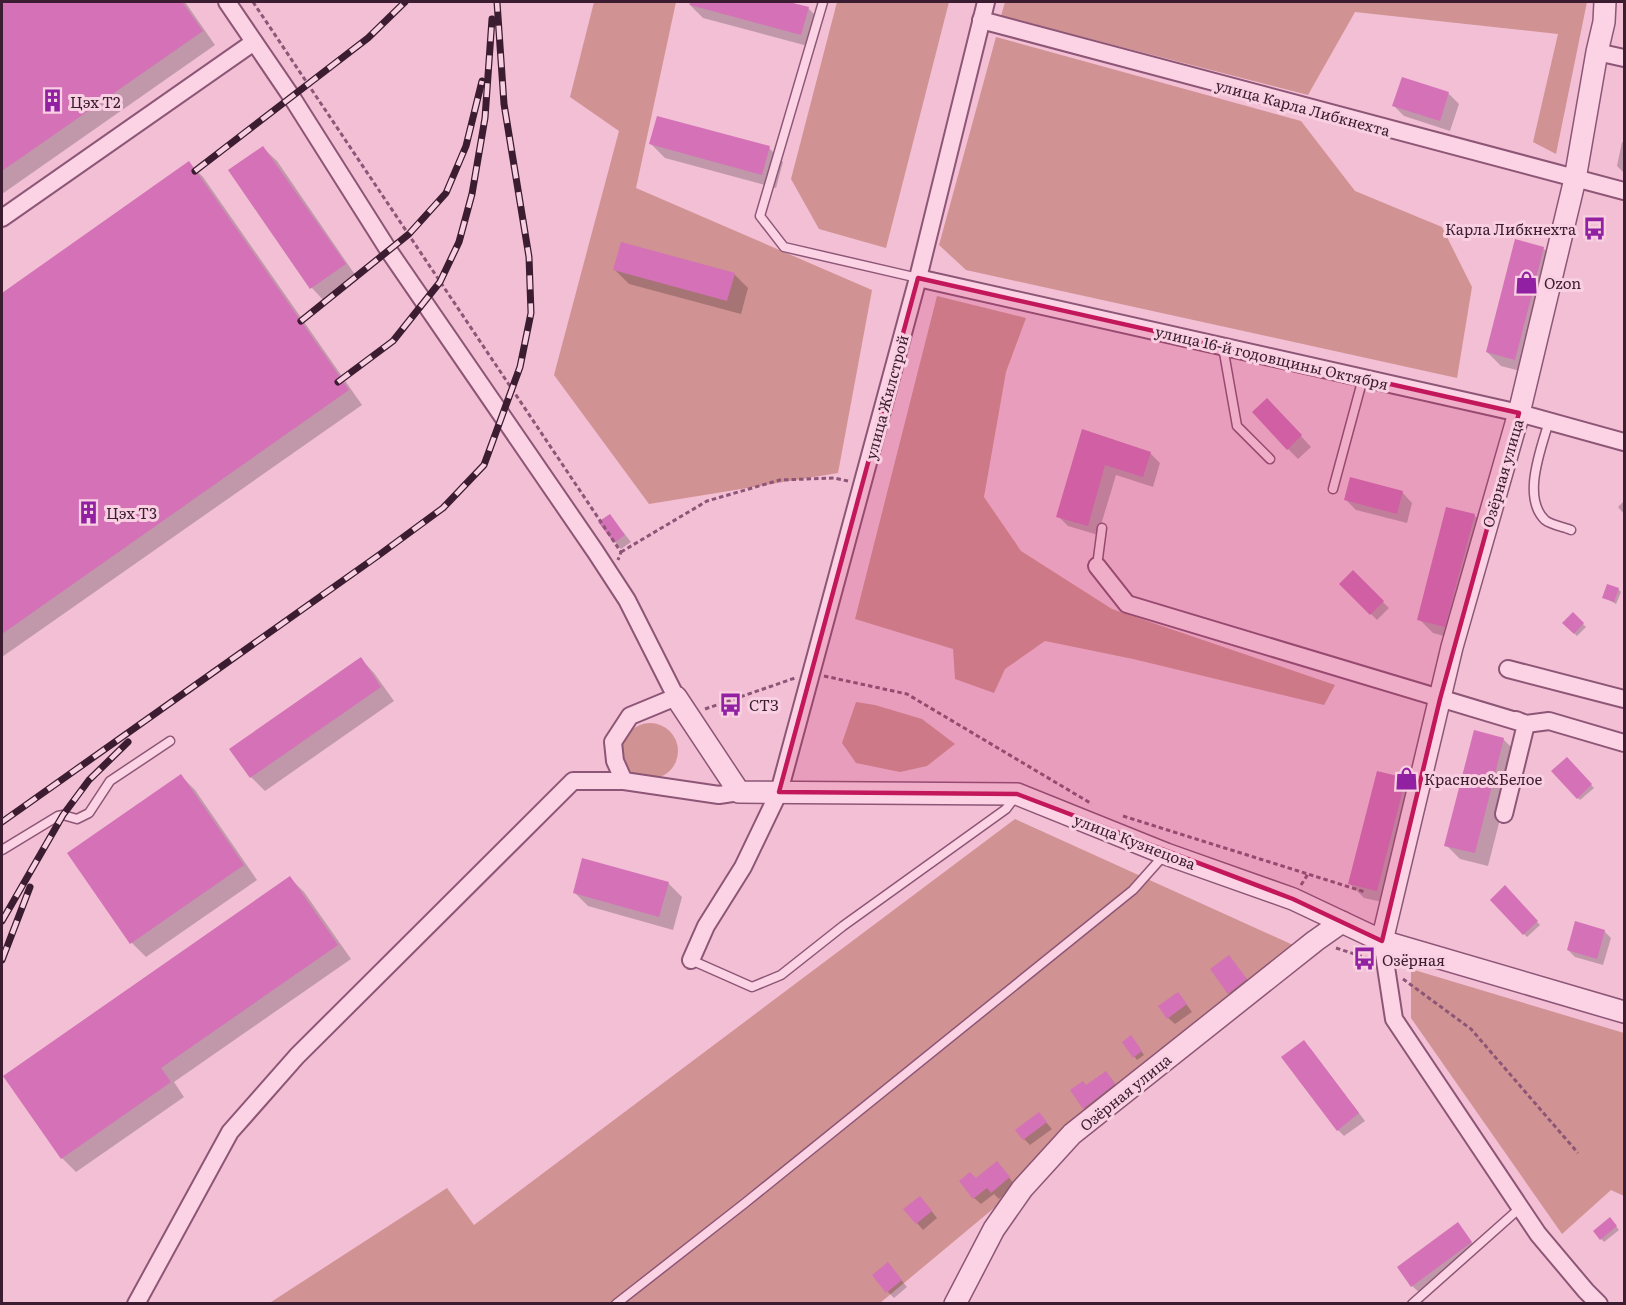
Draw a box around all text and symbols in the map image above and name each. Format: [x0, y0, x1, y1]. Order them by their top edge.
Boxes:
street label: улица Карла Либкнехта [1213, 73, 1394, 142]
building icon: Цэх Т2 [39, 88, 65, 114]
place label: Цэх Т2 [70, 90, 121, 113]
bus stop icon: Карла Либкнехта [1581, 215, 1607, 241]
place label: Карла Либкнехта [1445, 217, 1577, 240]
shop icon: Ozon [1513, 269, 1539, 295]
place label: Ozon [1544, 271, 1581, 294]
street label: улица 16-й годовщины Октября [1153, 319, 1391, 395]
street label: улица Жилстрой [858, 332, 914, 462]
street label: Озёрная улица [1475, 415, 1529, 530]
building icon: Цэх Т3 [75, 499, 101, 525]
place label: Цэх Т3 [106, 501, 157, 524]
bus stop icon: СТЗ [718, 691, 744, 717]
place label: СТЗ [749, 693, 779, 716]
shop icon: Красное&Белое [1393, 765, 1419, 791]
place label: Красное&Белое [1424, 767, 1542, 790]
street label: улица Кузнецова [1071, 807, 1200, 875]
bus stop icon: Озёрная [1351, 946, 1377, 972]
place label: Озёрная [1382, 948, 1445, 971]
street label: Озёрная улица [1074, 1047, 1177, 1136]

